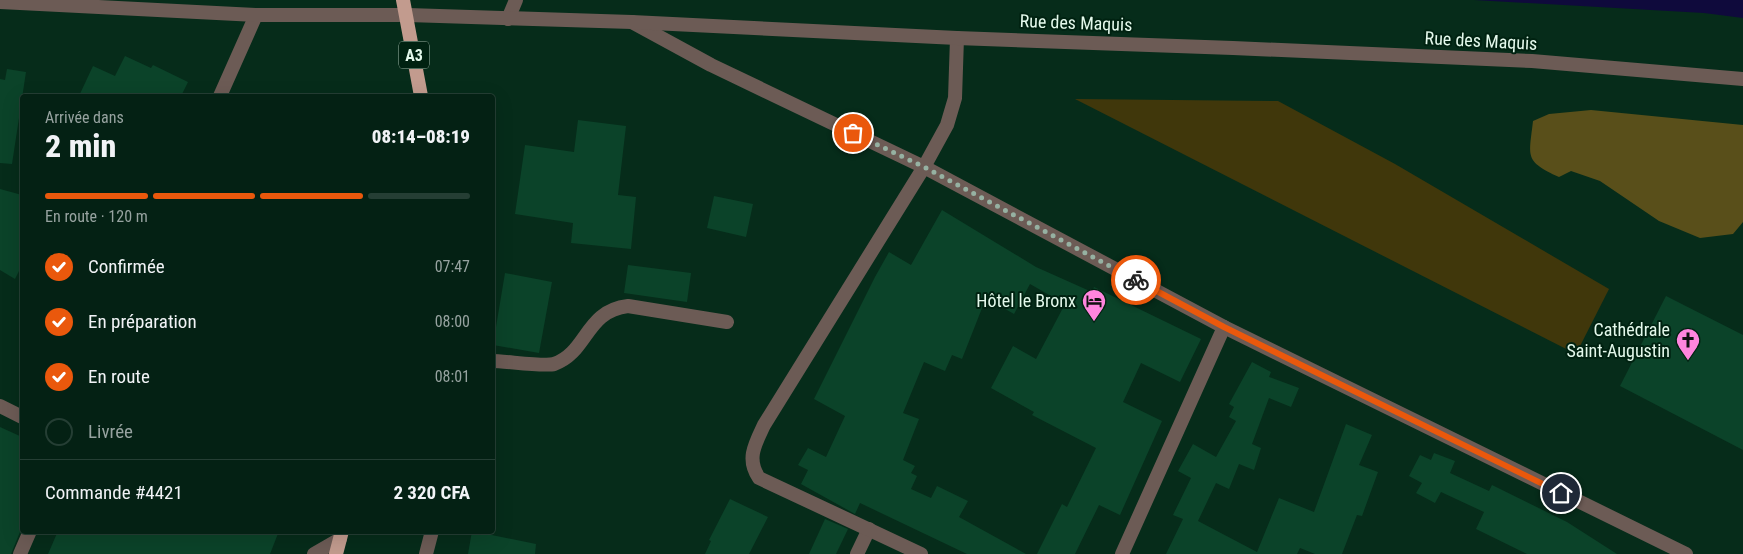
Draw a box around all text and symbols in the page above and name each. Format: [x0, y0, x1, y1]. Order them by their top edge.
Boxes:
street label: Rue des Maquis [1019, 10, 1133, 35]
street label: Rue des Maquis [1424, 27, 1538, 54]
road number: A3 [399, 42, 429, 68]
text: Arrivée dans [45, 108, 124, 127]
pin [832, 112, 874, 154]
icon: bag [839, 119, 867, 147]
text: 08:14–08:19 [372, 125, 470, 148]
text: 2 min [45, 127, 116, 165]
text: En route · 120 m [45, 207, 148, 226]
icon: check [45, 253, 73, 281]
text: Confirmée [88, 255, 165, 278]
courier [1111, 255, 1161, 305]
text: 07:47 [435, 257, 470, 276]
icon: bike [1122, 266, 1150, 294]
hotel icon: Hôtel le Bronx [1081, 288, 1107, 322]
place label: Hôtel le Bronx [976, 290, 1076, 311]
icon: check [45, 308, 73, 336]
text: En préparation [88, 310, 197, 333]
text: 08:00 [435, 312, 470, 331]
place label: Cathédrale Saint-Augustin [1566, 319, 1670, 361]
church icon: Cathédrale Saint-Augustin [1675, 327, 1701, 361]
icon: check [45, 363, 73, 391]
text: En route [88, 365, 150, 388]
text: 08:01 [435, 367, 470, 386]
text: Livrée [88, 420, 133, 443]
pin [1540, 472, 1582, 514]
icon: home [1547, 479, 1575, 507]
text: Commande #4421 [45, 481, 183, 504]
text: 2 320 CFA [393, 481, 470, 504]

